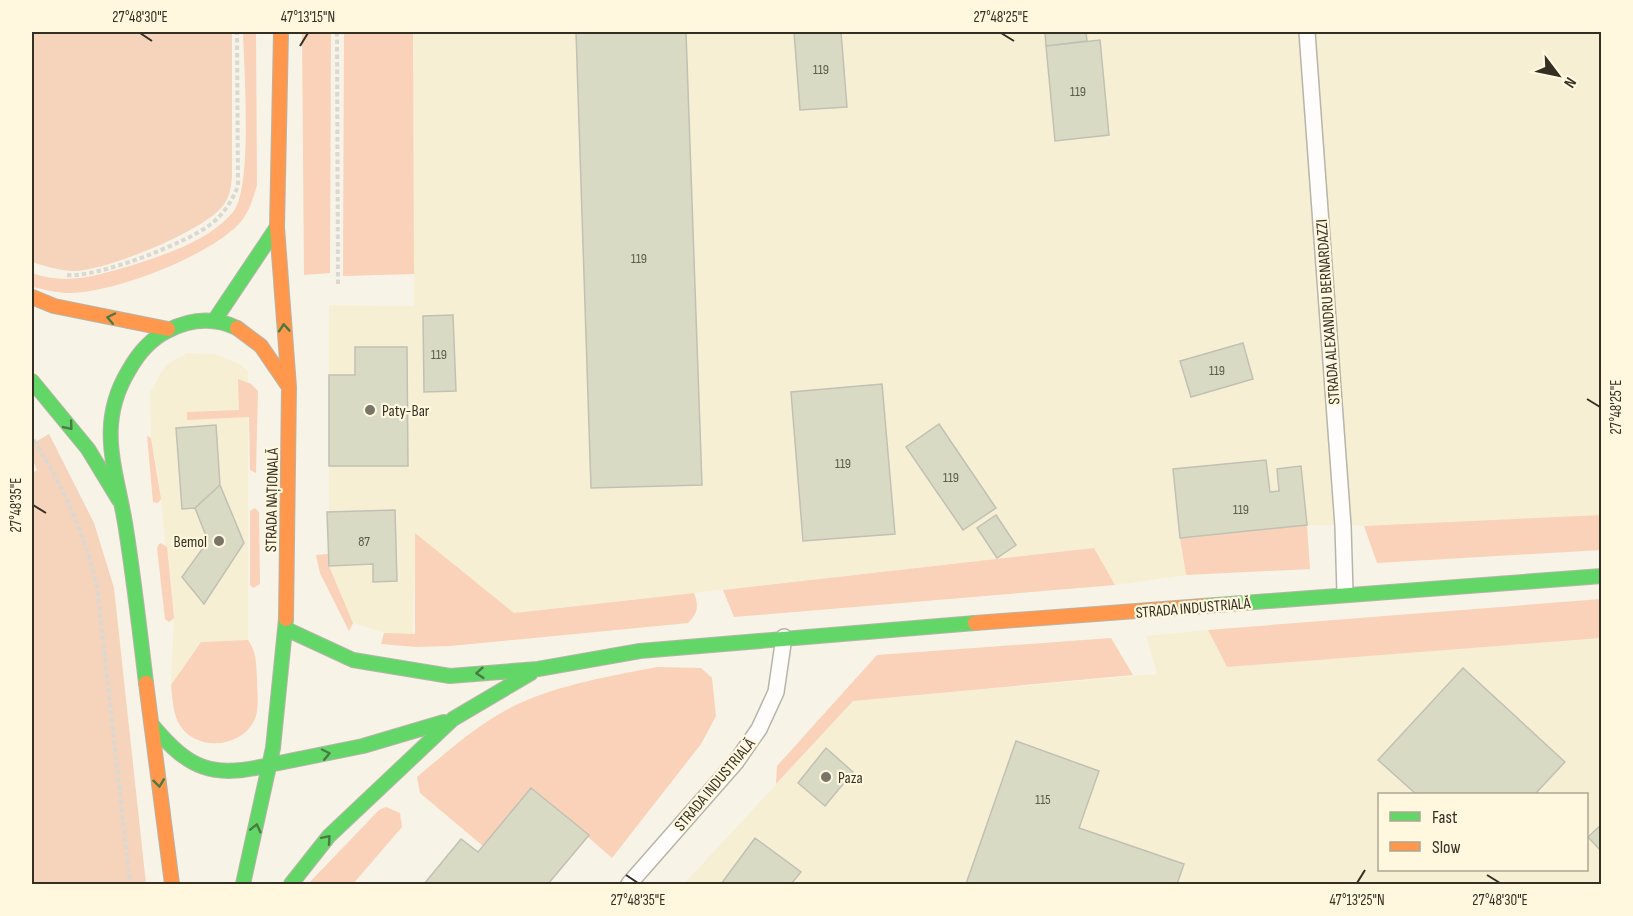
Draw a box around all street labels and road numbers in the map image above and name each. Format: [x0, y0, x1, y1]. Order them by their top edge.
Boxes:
street label: STRADA ALEXANDRU BERNARDAZZI [1313, 218, 1344, 405]
street label: STRADA NAȚIONALĂ [262, 448, 283, 552]
street label: STRADA INDUSTRIALĂ [1135, 594, 1251, 623]
street label: STRADA INDUSTRIALĂ [671, 735, 760, 835]

